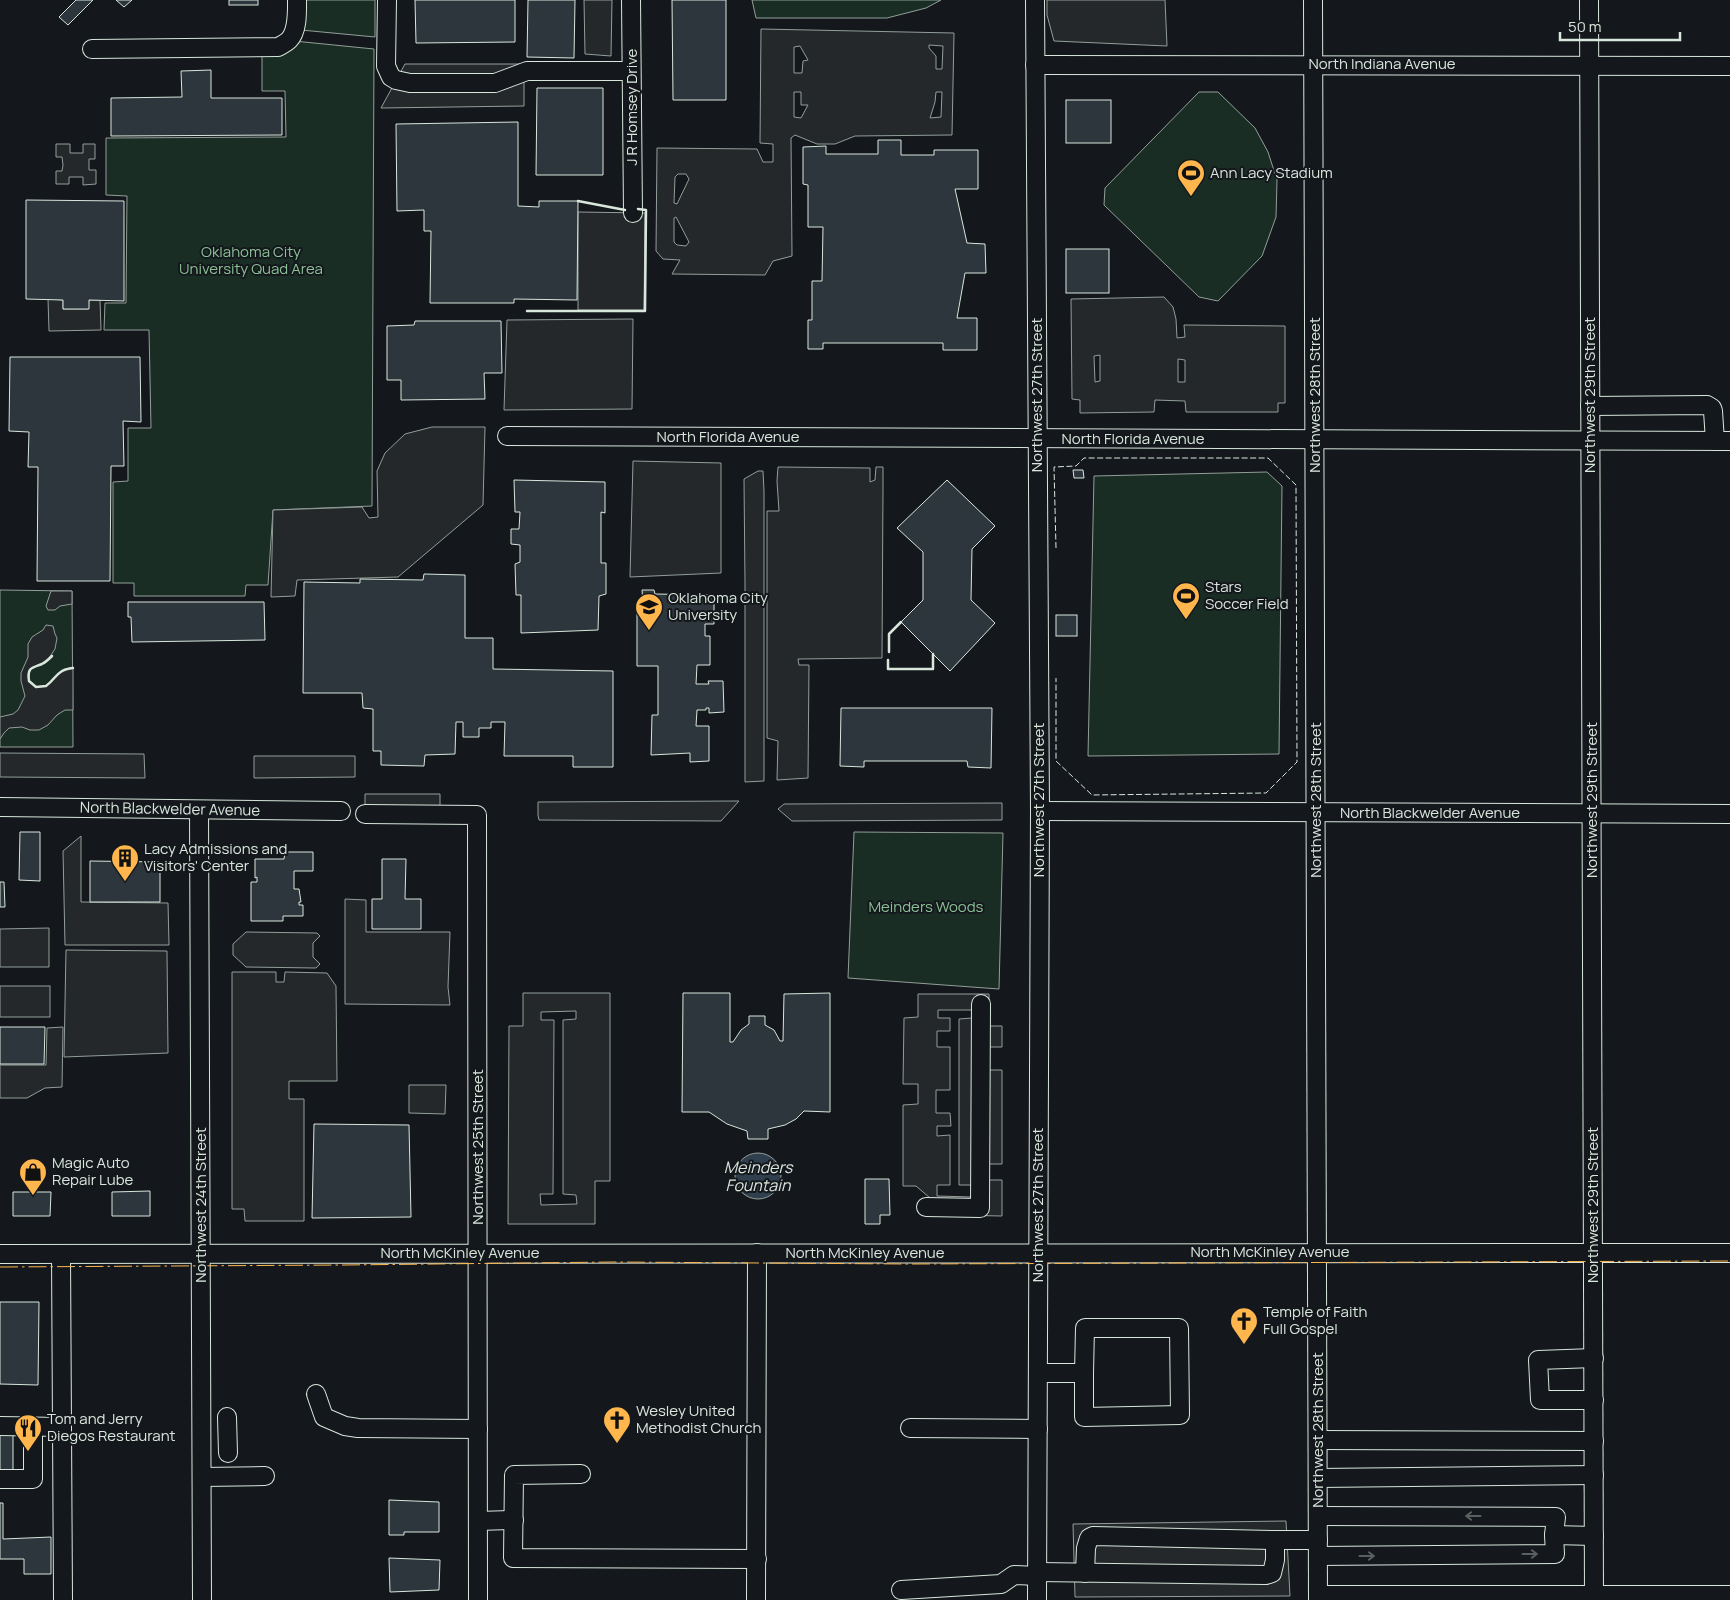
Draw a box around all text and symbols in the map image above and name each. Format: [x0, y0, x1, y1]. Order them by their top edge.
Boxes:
scale bar [1560, 10, 1680, 42]
text: 50 m [1568, 16, 1602, 37]
street label: J R Homsey Drive [621, 48, 642, 165]
street label: North Indiana Avenue [1308, 53, 1456, 74]
sports icon: Ann Lacy Stadium [1176, 158, 1206, 197]
place label: Ann Lacy Stadium [1210, 162, 1333, 183]
park label: Oklahoma City University Quad Area [179, 241, 323, 279]
street label: Northwest 28th Street [1304, 317, 1325, 473]
street label: Northwest 29th Street [1579, 317, 1600, 473]
street label: Northwest 27th Street [1026, 318, 1047, 472]
street label: North Florida Avenue [657, 426, 800, 447]
street label: North Florida Avenue [1062, 428, 1205, 449]
place label: Stars Soccer Field [1205, 576, 1289, 614]
sports icon: Stars Soccer Field [1171, 581, 1201, 620]
place label: Oklahoma City University [668, 587, 768, 625]
school or university icon: Oklahoma City University [634, 592, 664, 631]
street label: Northwest 28th Street [1305, 722, 1326, 878]
street label: Northwest 29th Street [1581, 722, 1602, 878]
street label: Northwest 27th Street [1028, 723, 1049, 877]
street label: North Blackwelder Avenue [80, 796, 260, 821]
street label: North Blackwelder Avenue [1340, 802, 1520, 823]
place label: Lacy Admissions and Visitors' Center [144, 838, 288, 876]
building icon: Lacy Admissions and Visitors' Center [110, 843, 140, 882]
park label: Meinders Woods [868, 896, 984, 917]
street label: Northwest 25th Street [467, 1069, 488, 1225]
street label: Northwest 24th Street [190, 1127, 211, 1283]
street label: Northwest 29th Street [1582, 1127, 1603, 1283]
street label: Northwest 27th Street [1027, 1128, 1048, 1282]
place label: Magic Auto Repair Lube [52, 1152, 134, 1190]
water label: Meinders Fountain [724, 1156, 794, 1196]
shop icon: Magic Auto Repair Lube [18, 1157, 48, 1196]
street label: North McKinley Avenue [1190, 1241, 1350, 1262]
street label: North McKinley Avenue [380, 1242, 540, 1263]
street label: North McKinley Avenue [785, 1242, 945, 1263]
place label: Temple of Faith Full Gospel [1263, 1301, 1367, 1339]
church icon: Temple of Faith Full Gospel [1229, 1306, 1259, 1345]
street label: Northwest 28th Street [1307, 1352, 1328, 1508]
place label: Wesley United Methodist Church [636, 1400, 762, 1438]
church icon: Wesley United Methodist Church [602, 1405, 632, 1444]
place label: Tom and Jerry Diegos Restaurant [47, 1408, 176, 1446]
restaurant icon: Tom and Jerry Diegos Restaurant [13, 1413, 43, 1452]
one-way arrow [1465, 1511, 1481, 1521]
one-way arrow [1521, 1549, 1537, 1559]
one-way arrow [1358, 1551, 1375, 1561]

